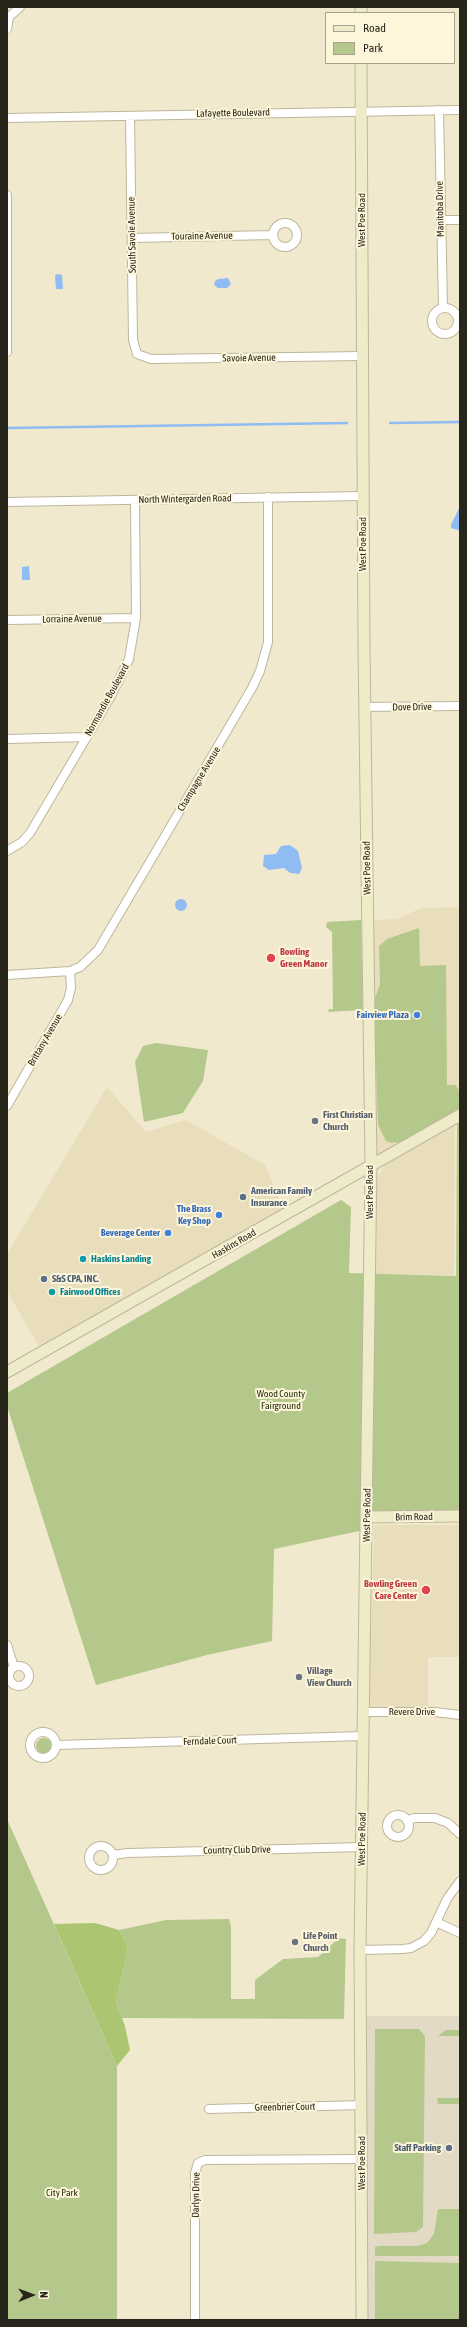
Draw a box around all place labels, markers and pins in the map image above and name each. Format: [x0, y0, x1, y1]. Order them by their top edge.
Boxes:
place label: Bowling Green Manor [280, 946, 327, 970]
marker: Bowling Green Manor [265, 952, 277, 964]
place label: Fairview Plaza [357, 1009, 409, 1021]
marker: Fairview Plaza [412, 1010, 422, 1020]
place label: First Christian Church [323, 1109, 373, 1132]
marker: First Christian Church [310, 1116, 320, 1126]
place label: American Family Insurance [251, 1185, 312, 1208]
marker: American Family Insurance [238, 1192, 248, 1202]
place label: The Brass Key Shop [177, 1203, 211, 1226]
marker: The Brass Key Shop [214, 1210, 224, 1220]
place label: Beverage Center [101, 1227, 160, 1239]
marker: Beverage Center [163, 1228, 173, 1238]
place label: Haskins Landing [91, 1253, 151, 1265]
marker: Haskins Landing [78, 1254, 88, 1264]
place label: S&S CPA, INC. [52, 1273, 99, 1285]
marker: S&S CPA, INC. [39, 1274, 49, 1284]
place label: Fairwood Offices [60, 1286, 120, 1298]
marker: Fairwood Offices [47, 1287, 57, 1297]
place label: Bowling Green Care Center [364, 1578, 417, 1602]
marker: Bowling Green Care Center [420, 1584, 432, 1596]
place label: Village View Church [307, 1665, 352, 1688]
marker: Village View Church [294, 1672, 304, 1682]
place label: Life Point Church [303, 1930, 337, 1954]
marker: Life Point Church [290, 1937, 300, 1947]
place label: Staff Parking [394, 2142, 441, 2154]
marker: Staff Parking [444, 2143, 454, 2153]

